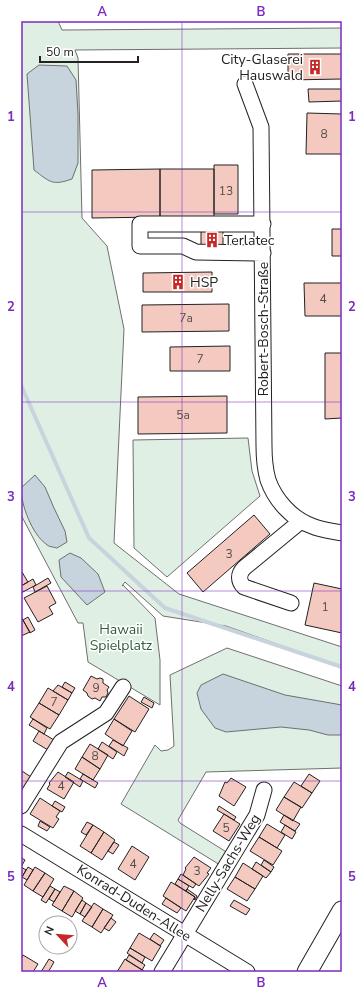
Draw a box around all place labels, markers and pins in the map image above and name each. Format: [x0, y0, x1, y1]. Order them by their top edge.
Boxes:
place label: City-Glaserei Hauswald [221, 50, 303, 85]
building icon: City-Glaserei Hauswald [306, 58, 324, 76]
building icon: Terlatec [203, 231, 221, 249]
place label: Terlatec [224, 231, 275, 250]
building icon: HSP [169, 273, 187, 291]
place label: HSP [190, 273, 218, 292]

